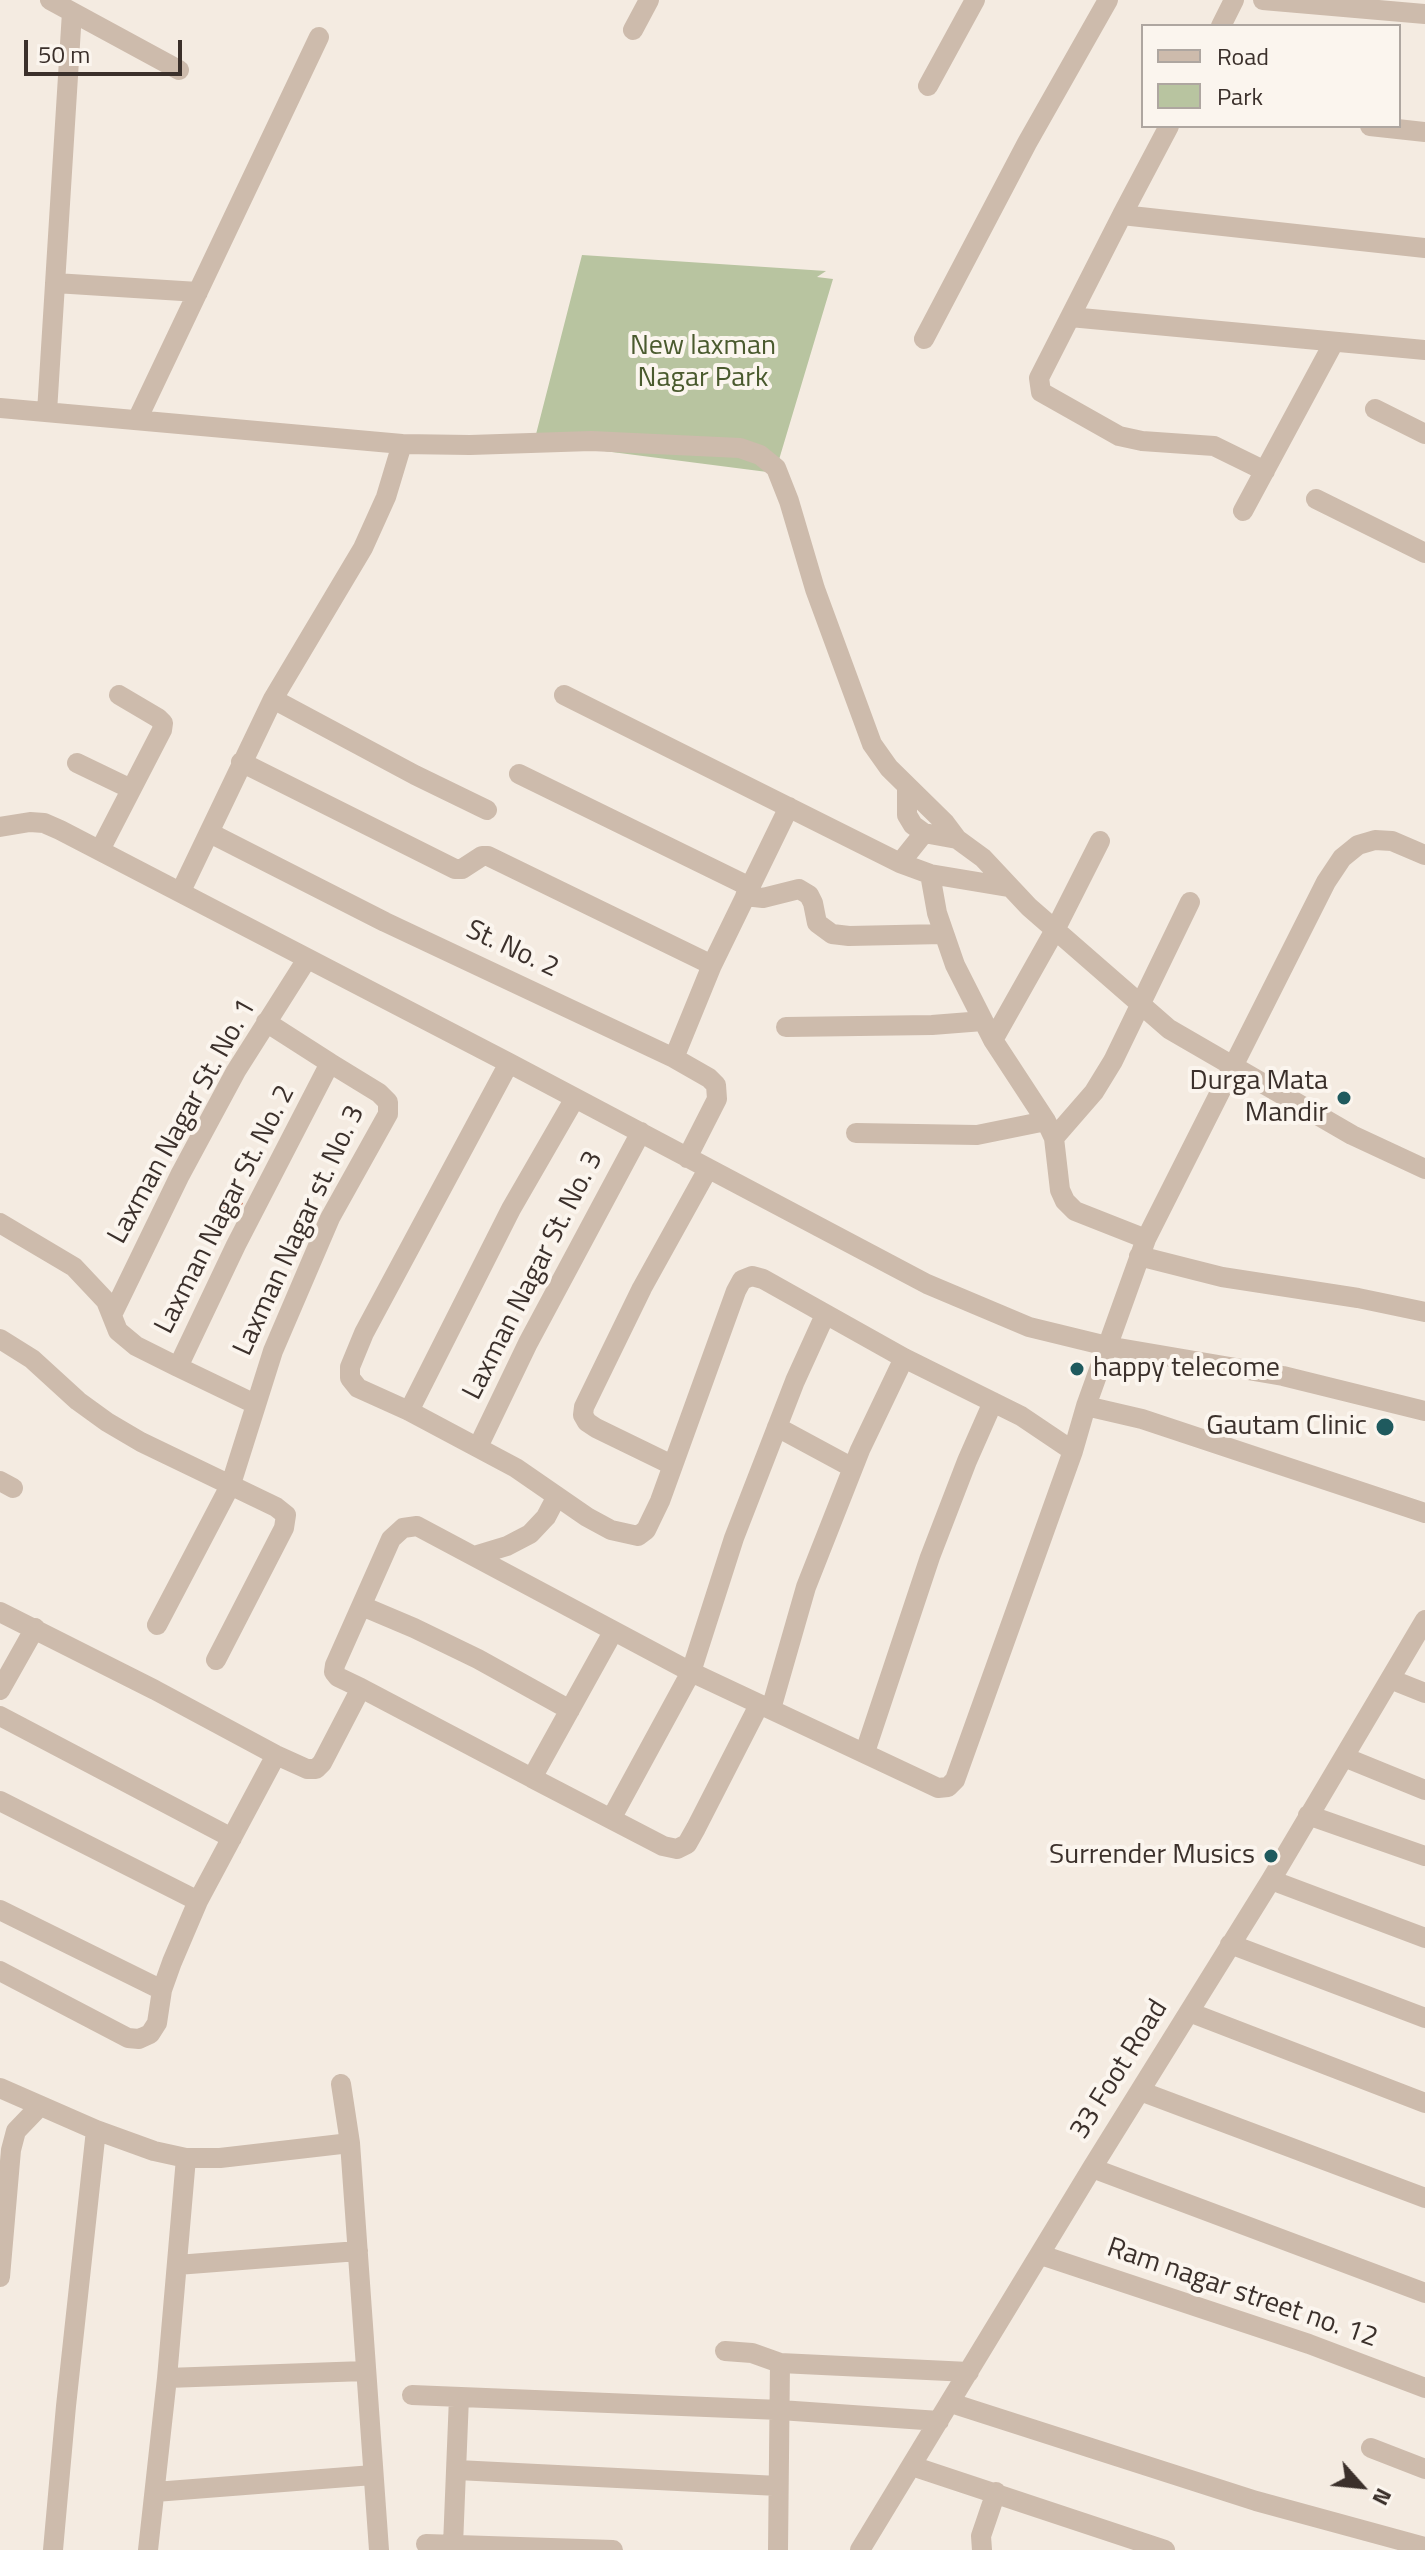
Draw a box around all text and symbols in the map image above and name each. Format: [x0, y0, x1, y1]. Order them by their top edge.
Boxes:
scale bar [28, 24, 186, 74]
legend [1141, 24, 1401, 128]
text: 50 m [38, 36, 90, 72]
text: Road [1217, 38, 1269, 74]
text: Park [1217, 78, 1263, 114]
park label: New laxman Nagar Park [630, 330, 776, 396]
street label: St. No. 2 [460, 914, 564, 986]
street label: Laxman Nagar St. No. 1 [102, 994, 264, 1250]
place label: Durga Mata Mandir [1190, 1065, 1328, 1131]
street label: Laxman Nagar St. No. 2 [149, 1080, 303, 1340]
marker: Durga Mata Mandir [1335, 1089, 1353, 1107]
street label: Laxman Nagar st. No. 3 [227, 1100, 373, 1362]
street label: Laxman Nagar St. No. 3 [457, 1146, 611, 1406]
place label: happy telecome [1093, 1352, 1280, 1386]
marker: happy telecome [1068, 1360, 1086, 1378]
place label: Gautam Clinic [1206, 1410, 1367, 1444]
marker: Gautam Clinic [1374, 1416, 1396, 1438]
place label: Surrender Musics [1049, 1839, 1255, 1873]
marker: Surrender Musics [1262, 1847, 1280, 1865]
street label: 33 Foot Road [1064, 1994, 1176, 2146]
street label: Ram nagar street no. 12 [1102, 2232, 1382, 2356]
north arrow [1321, 2446, 1401, 2526]
text: N [1364, 2482, 1401, 2511]

